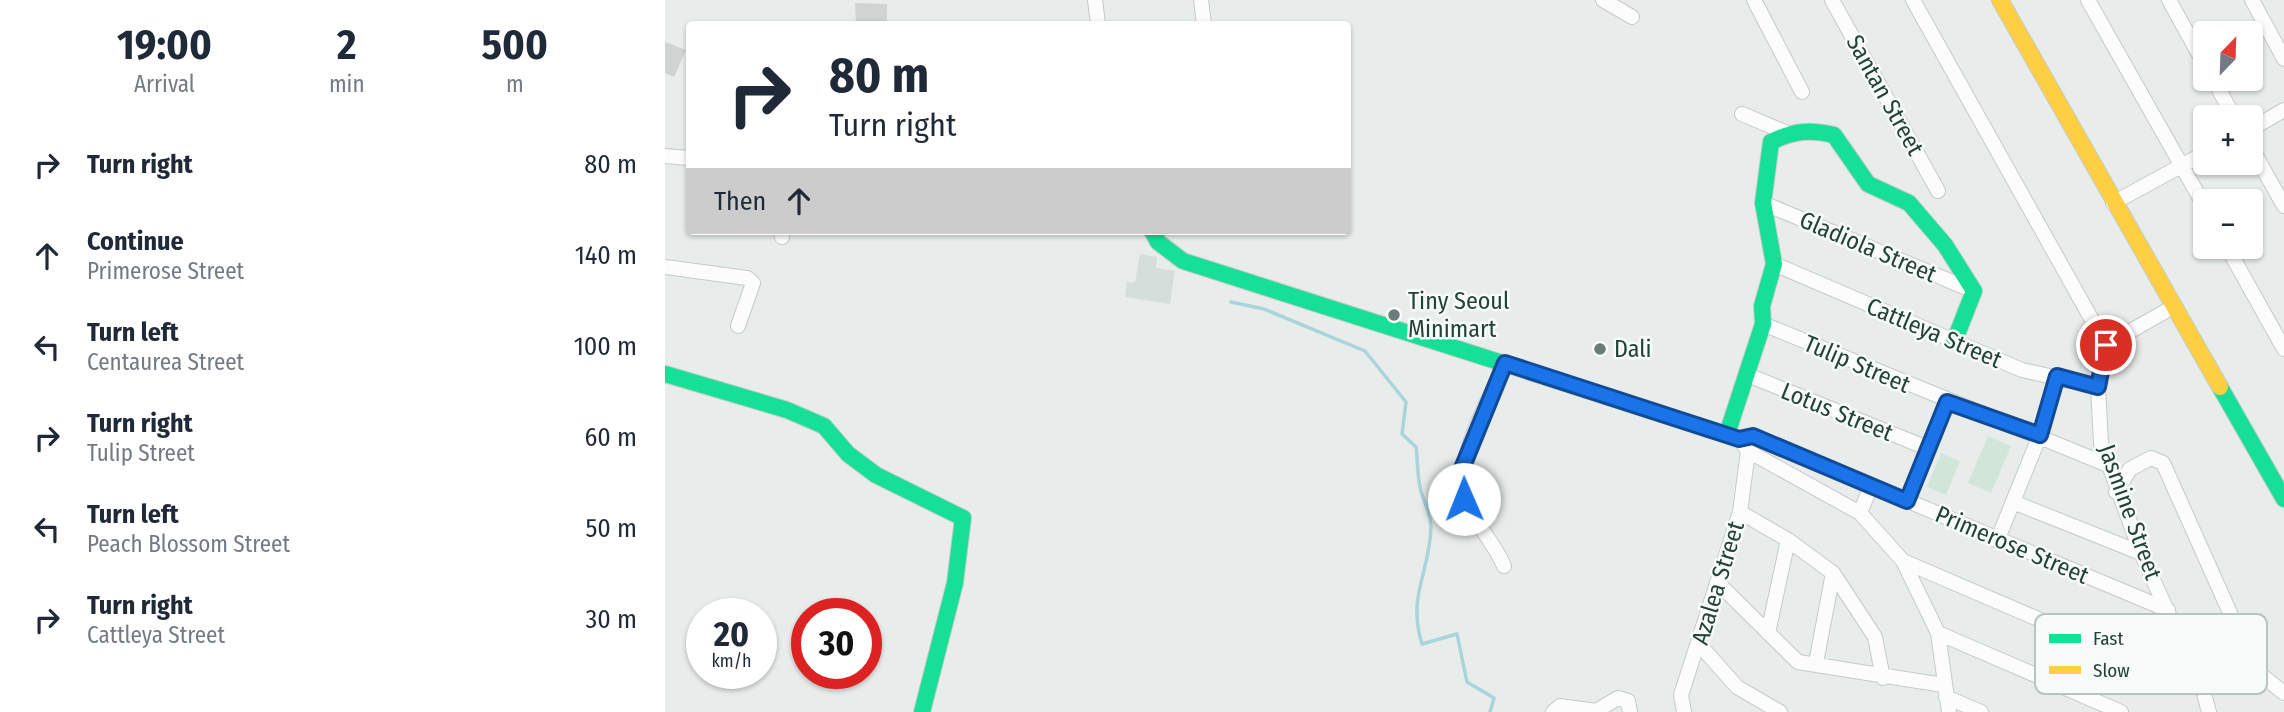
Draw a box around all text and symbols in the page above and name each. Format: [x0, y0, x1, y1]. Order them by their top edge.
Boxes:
text: 19:00 [117, 20, 212, 70]
text: 2 [337, 20, 356, 70]
text: 500 [481, 20, 548, 70]
north arrow [2193, 21, 2263, 91]
map controls [2193, 21, 2263, 259]
street label: Santan Street [1841, 30, 1930, 160]
text: 80 m [829, 46, 929, 105]
icon: right [714, 49, 805, 140]
text: Arrival [134, 70, 195, 98]
text: min [329, 70, 365, 98]
text: m [506, 70, 524, 98]
button: + [2193, 105, 2263, 175]
text: Turn right [829, 106, 956, 144]
icon: right [28, 146, 66, 184]
text: Turn right [87, 149, 193, 180]
text: 80 m [584, 149, 637, 180]
icon: ahead [780, 182, 818, 220]
text: Then [714, 186, 766, 217]
button: − [2193, 189, 2263, 259]
street label: Gladiola Street [1795, 206, 1941, 288]
text: Continue [87, 226, 184, 257]
icon: ahead [28, 237, 66, 275]
text: 140 m [575, 240, 637, 271]
text: Primerose Street [87, 257, 244, 285]
place label: Tiny Seoul Minimart [1408, 287, 1509, 343]
street label: Cattleya Street [1862, 292, 2006, 374]
marker: Tiny Seoul Minimart [1386, 307, 1402, 323]
pin [2076, 315, 2136, 375]
text: Turn left [87, 317, 179, 348]
icon: arrive [2087, 326, 2125, 364]
icon: left [28, 328, 66, 366]
street label: Tulip Street [1800, 329, 1914, 399]
text: 100 m [574, 331, 637, 362]
place label: Dali [1614, 335, 1652, 363]
marker: Dali [1592, 341, 1608, 357]
text: Centaurea Street [87, 348, 244, 376]
street label: Lotus Street [1777, 377, 1897, 447]
text: Turn right [87, 408, 193, 439]
icon: right [28, 419, 66, 457]
text: 60 m [584, 422, 637, 453]
text: Tulip Street [87, 439, 195, 467]
street label: Jasmine Street [2093, 440, 2167, 584]
position arrow [1427, 462, 1501, 536]
text: Turn left [87, 499, 179, 530]
street label: Primerose Street [1931, 500, 2093, 590]
icon: left [28, 510, 66, 548]
text: 50 m [585, 513, 637, 544]
street label: Azalea Street [1686, 518, 1750, 648]
text: Peach Blossom Street [87, 530, 290, 558]
text: Turn right [87, 590, 193, 621]
speed limit sign: 30 [791, 598, 882, 689]
icon: right [28, 601, 66, 639]
text: 30 m [586, 604, 637, 635]
text: 20 [714, 613, 749, 655]
legend [2035, 614, 2267, 694]
text: Cattleya Street [87, 621, 225, 649]
text: Fast [2093, 627, 2124, 650]
text: km/h [711, 650, 752, 672]
text: Slow [2093, 659, 2130, 682]

